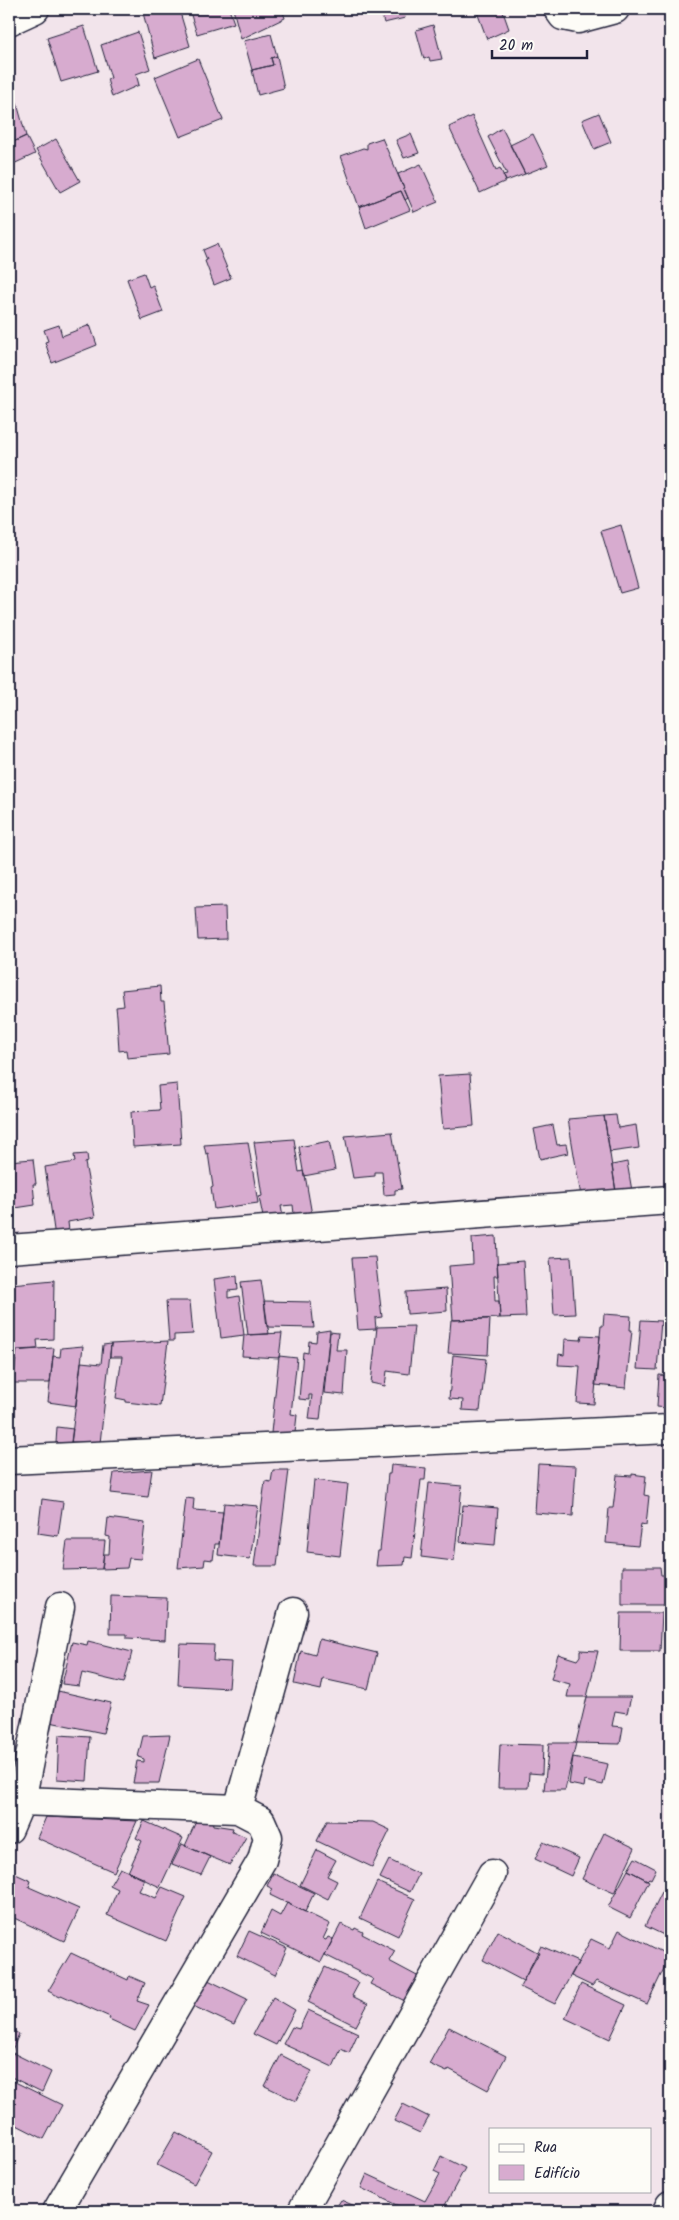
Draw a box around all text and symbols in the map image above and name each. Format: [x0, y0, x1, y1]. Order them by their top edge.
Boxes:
scale bar [492, 28, 586, 60]
text: 20 m [499, 34, 533, 58]
legend [489, 2128, 652, 2192]
text: Rua [534, 2136, 557, 2160]
text: Edifício [534, 2162, 580, 2186]

